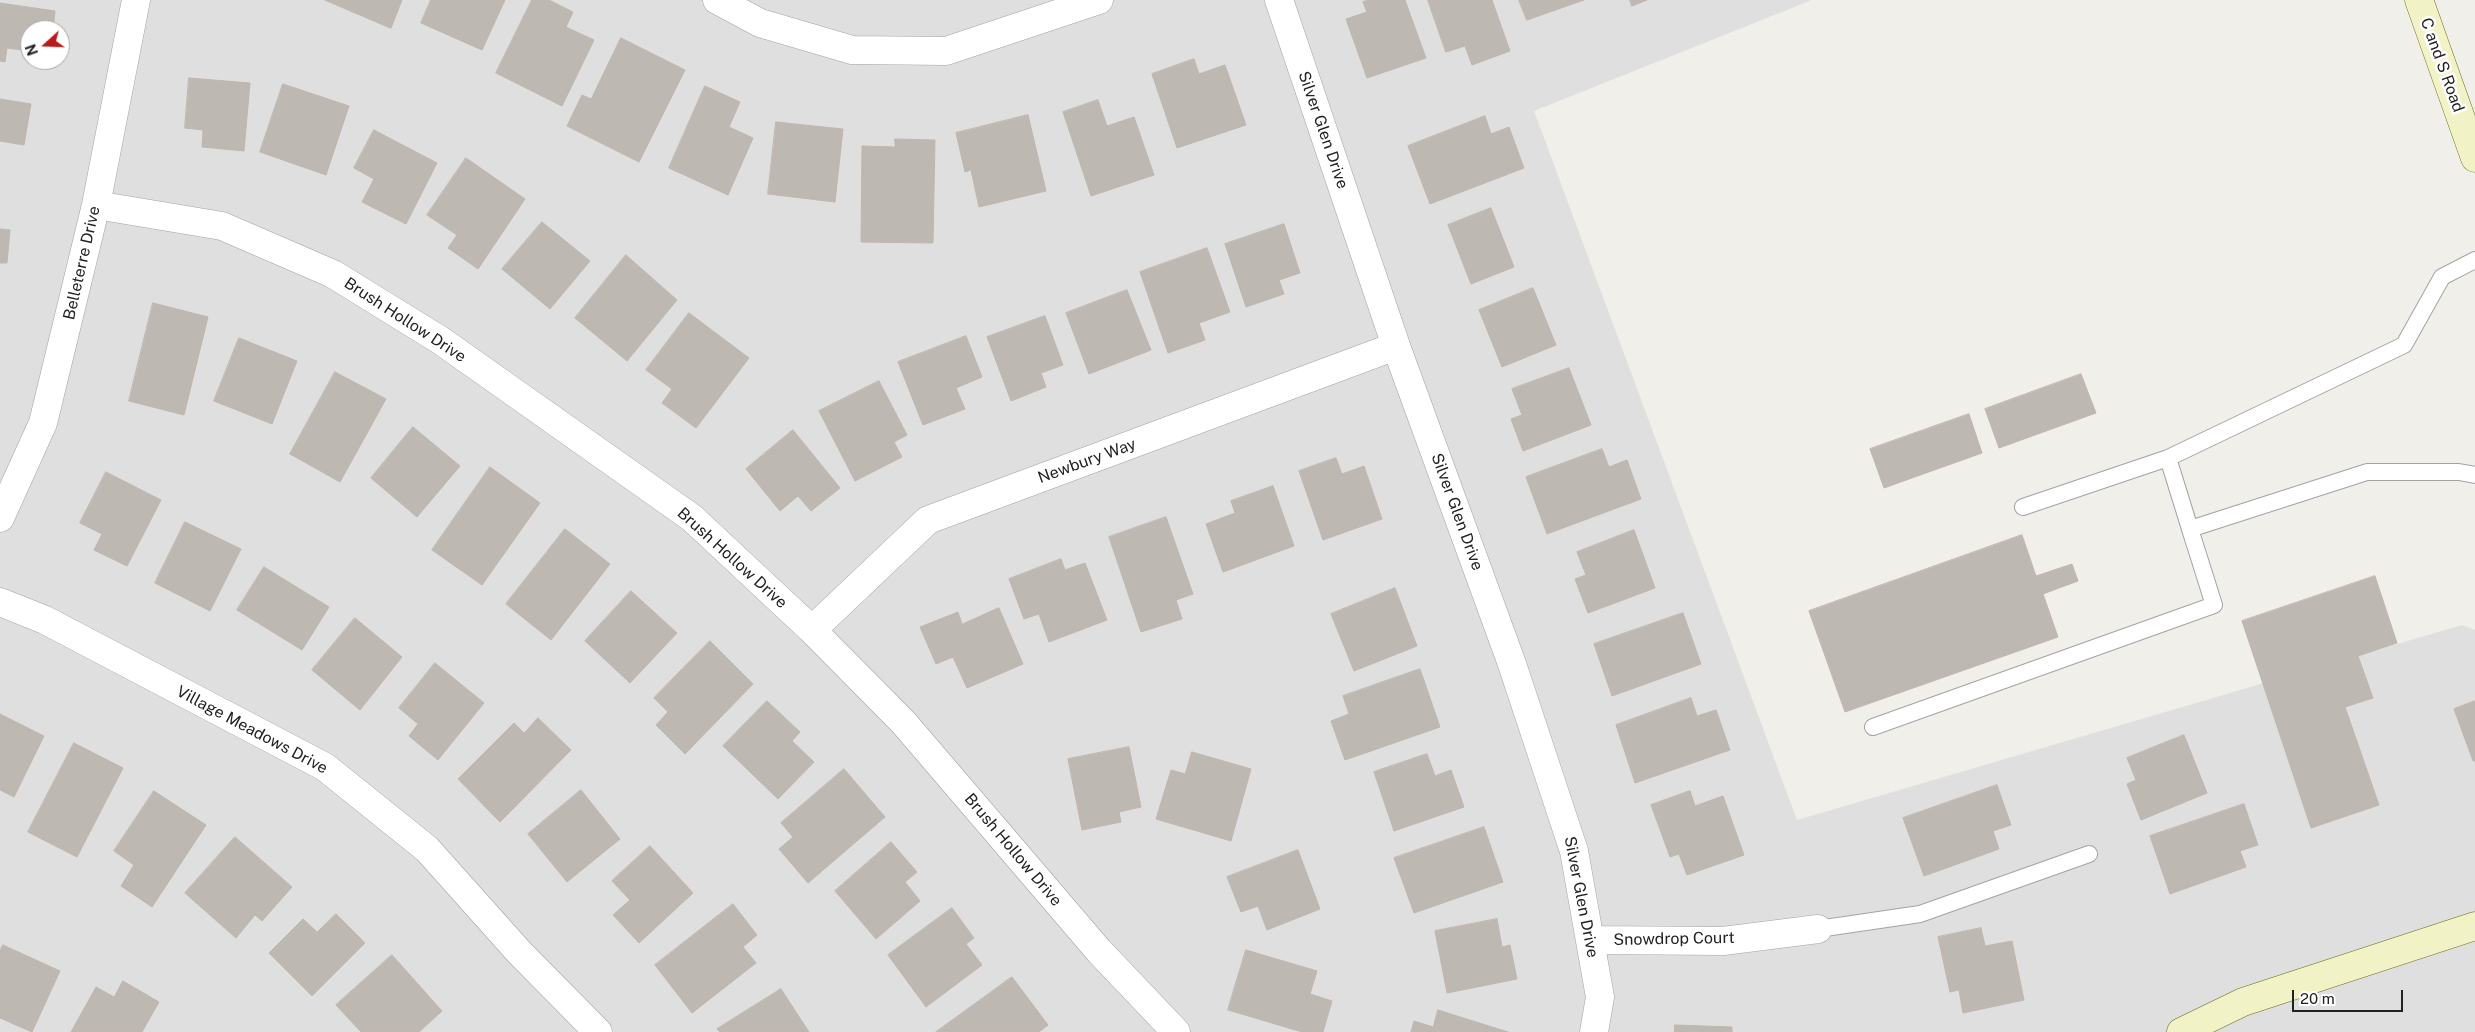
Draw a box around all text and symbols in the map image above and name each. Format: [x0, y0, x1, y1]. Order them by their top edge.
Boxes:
street label: C and S Road [2416, 15, 2468, 115]
north arrow [20, 20, 70, 70]
text: N [22, 42, 41, 58]
street label: Silver Glen Drive [1294, 69, 1352, 191]
street label: Belleterre Drive [60, 204, 104, 322]
street label: Brush Hollow Drive [341, 273, 469, 367]
street label: Newbury Way [1035, 434, 1139, 488]
street label: Silver Glen Drive [1427, 451, 1487, 573]
street label: Brush Hollow Drive [673, 504, 791, 612]
street label: Village Meadows Drive [173, 682, 331, 778]
street label: Brush Hollow Drive [960, 790, 1066, 910]
street label: Silver Glen Drive [1560, 835, 1602, 959]
street label: Snowdrop Court [1613, 928, 1735, 950]
scale bar [2295, 980, 2406, 1012]
text: 20 m [2300, 990, 2335, 1007]

